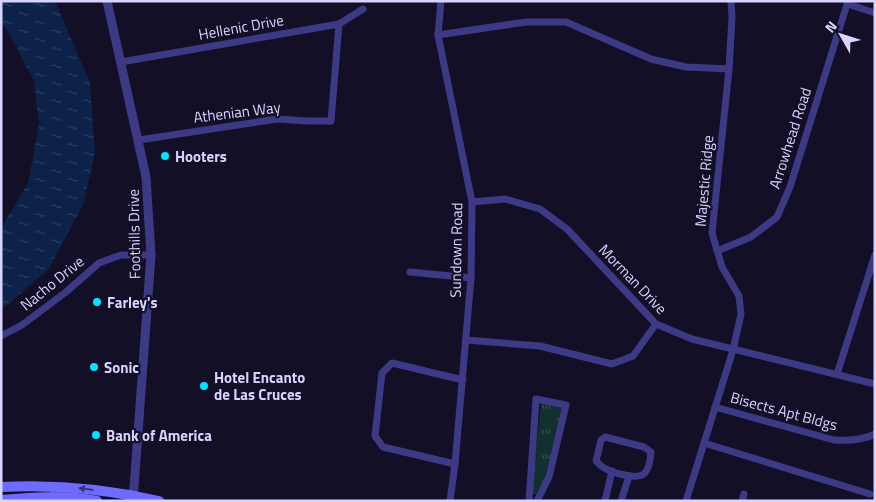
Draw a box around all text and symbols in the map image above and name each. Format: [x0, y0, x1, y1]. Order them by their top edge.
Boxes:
street label: Hellenic Drive [197, 8, 285, 46]
north arrow [816, 10, 866, 60]
text: N [819, 16, 842, 37]
street label: Arrowhead Road [763, 84, 817, 192]
street label: Athenian Way [192, 95, 282, 129]
street label: Majestic Ridge [689, 134, 719, 228]
place label: Hooters [175, 145, 227, 168]
marker: Hooters [159, 150, 171, 162]
street label: Foothills Drive [122, 189, 146, 279]
street label: Sundown Road [444, 202, 468, 298]
street label: Morman Drive [594, 239, 672, 319]
street label: Nacho Drive [15, 250, 89, 316]
place label: Farley's [107, 291, 158, 314]
marker: Farley's [91, 296, 103, 308]
place label: Sonic [104, 356, 139, 379]
marker: Sonic [88, 361, 100, 373]
place label: Hotel Encanto de Las Cruces [214, 366, 305, 406]
marker: Hotel Encanto de Las Cruces [198, 380, 210, 392]
street label: Bisects Apt Bldgs [728, 386, 840, 436]
place label: Bank of America [106, 424, 212, 447]
marker: Bank of America [90, 429, 102, 441]
one-way arrow [77, 485, 93, 493]

